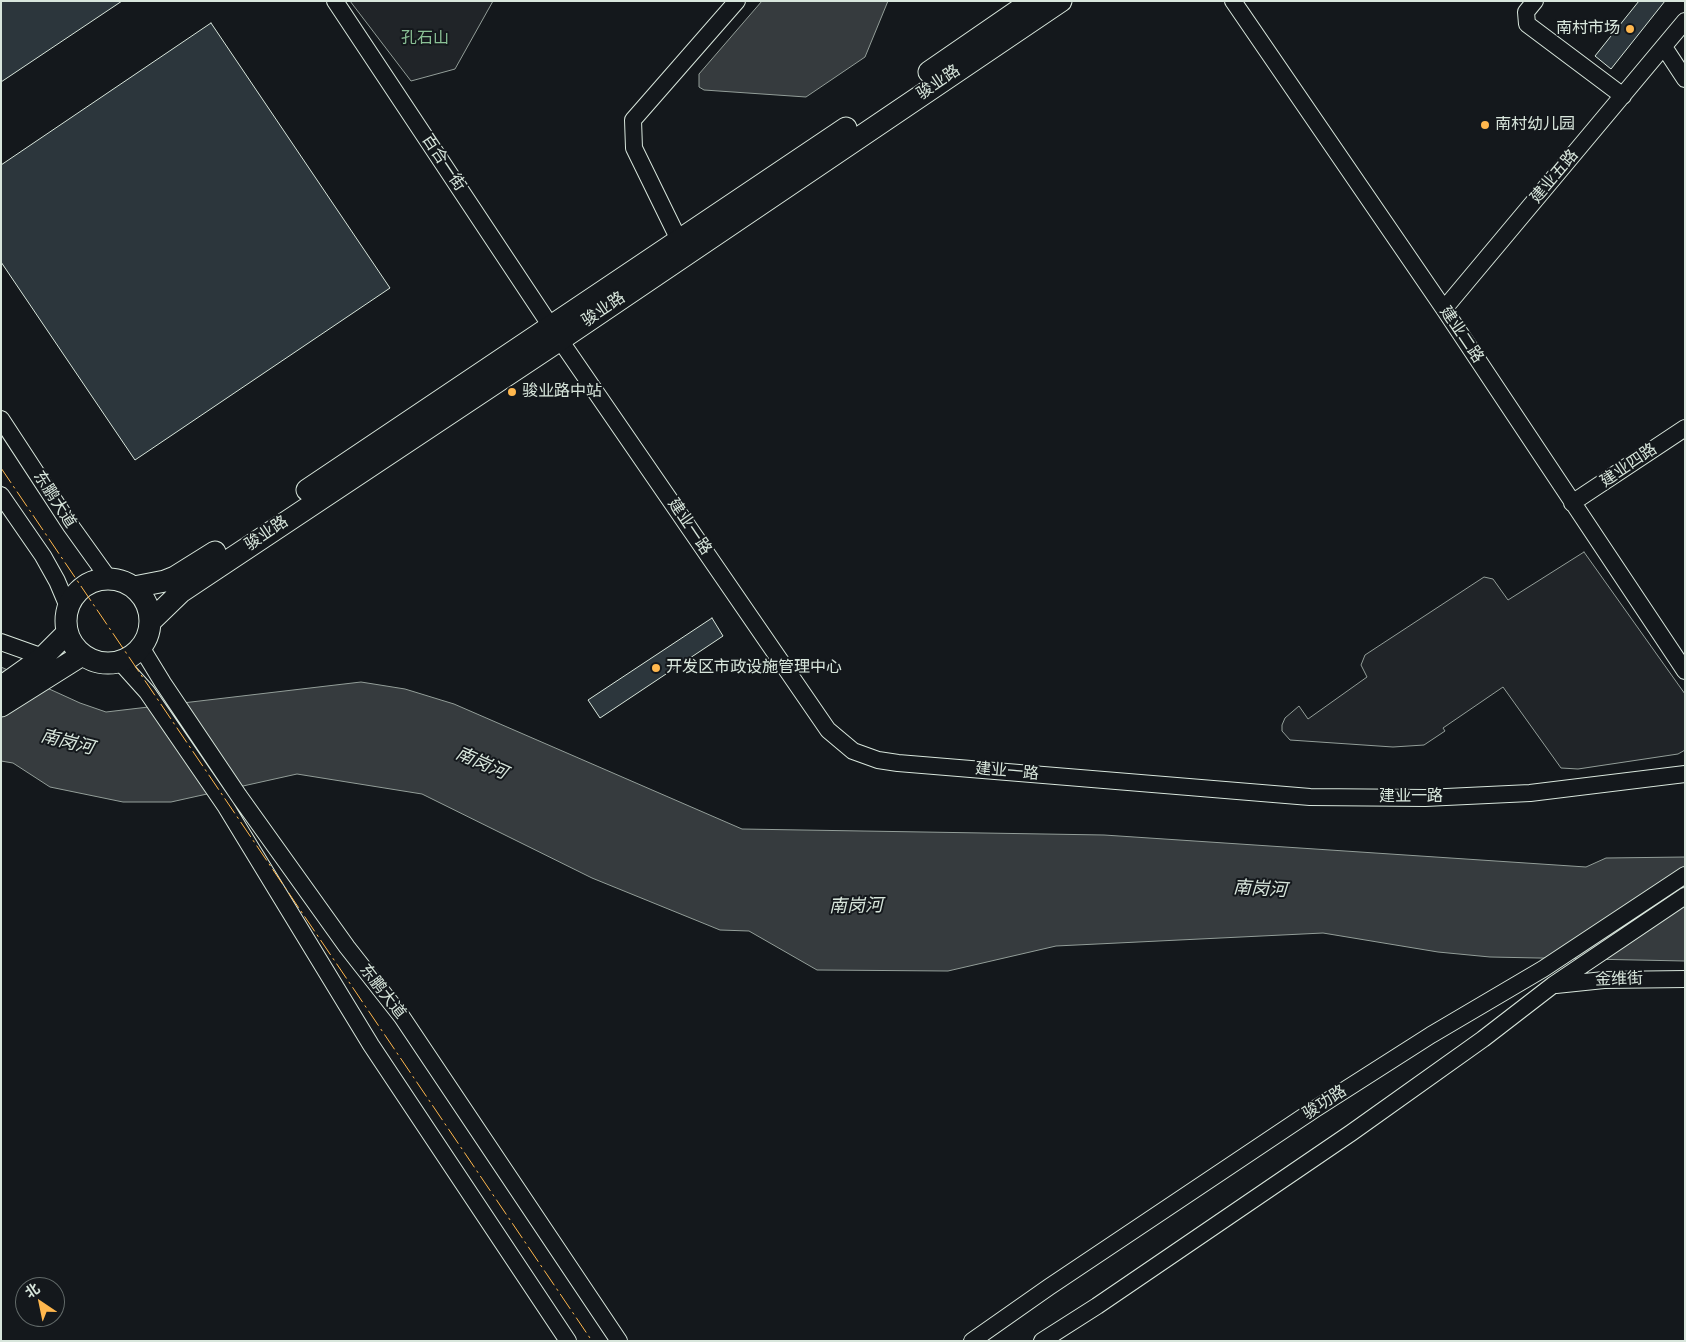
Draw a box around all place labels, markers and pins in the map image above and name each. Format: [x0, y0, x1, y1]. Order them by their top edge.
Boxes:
place label: 南村市场 [1556, 19, 1620, 39]
marker: 南村市场 [1624, 23, 1636, 35]
place label: 南村幼儿园 [1495, 115, 1575, 135]
marker: 南村幼儿园 [1479, 119, 1491, 131]
place label: 骏业路中站 [522, 382, 602, 402]
marker: 骏业路中站 [506, 386, 518, 398]
place label: 开发区市政设施管理中心 [666, 658, 842, 678]
marker: 开发区市政设施管理中心 [650, 662, 662, 674]

